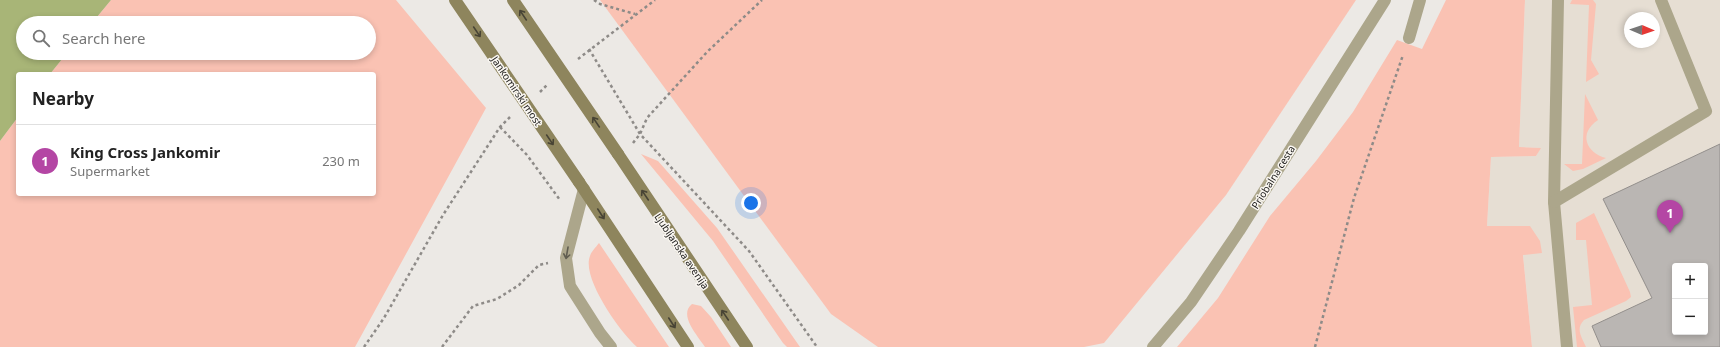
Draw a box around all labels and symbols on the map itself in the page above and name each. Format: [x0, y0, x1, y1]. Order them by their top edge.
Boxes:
one-way arrow [519, 9, 527, 20]
north arrow [1624, 12, 1660, 48]
one-way arrow [473, 26, 481, 37]
street label: Jankomirski most [488, 53, 546, 129]
one-way arrow [592, 117, 600, 128]
one-way arrow [546, 134, 554, 145]
street label: Priobalna cesta [1248, 143, 1298, 211]
one-way arrow [641, 190, 649, 201]
your location [741, 193, 761, 213]
pin: 1 [1657, 200, 1683, 233]
one-way arrow [597, 208, 605, 219]
street label: Ljubljanska avenija [651, 210, 713, 292]
one-way arrow [563, 247, 571, 260]
one-way arrow [721, 309, 730, 320]
one-way arrow [668, 317, 677, 328]

